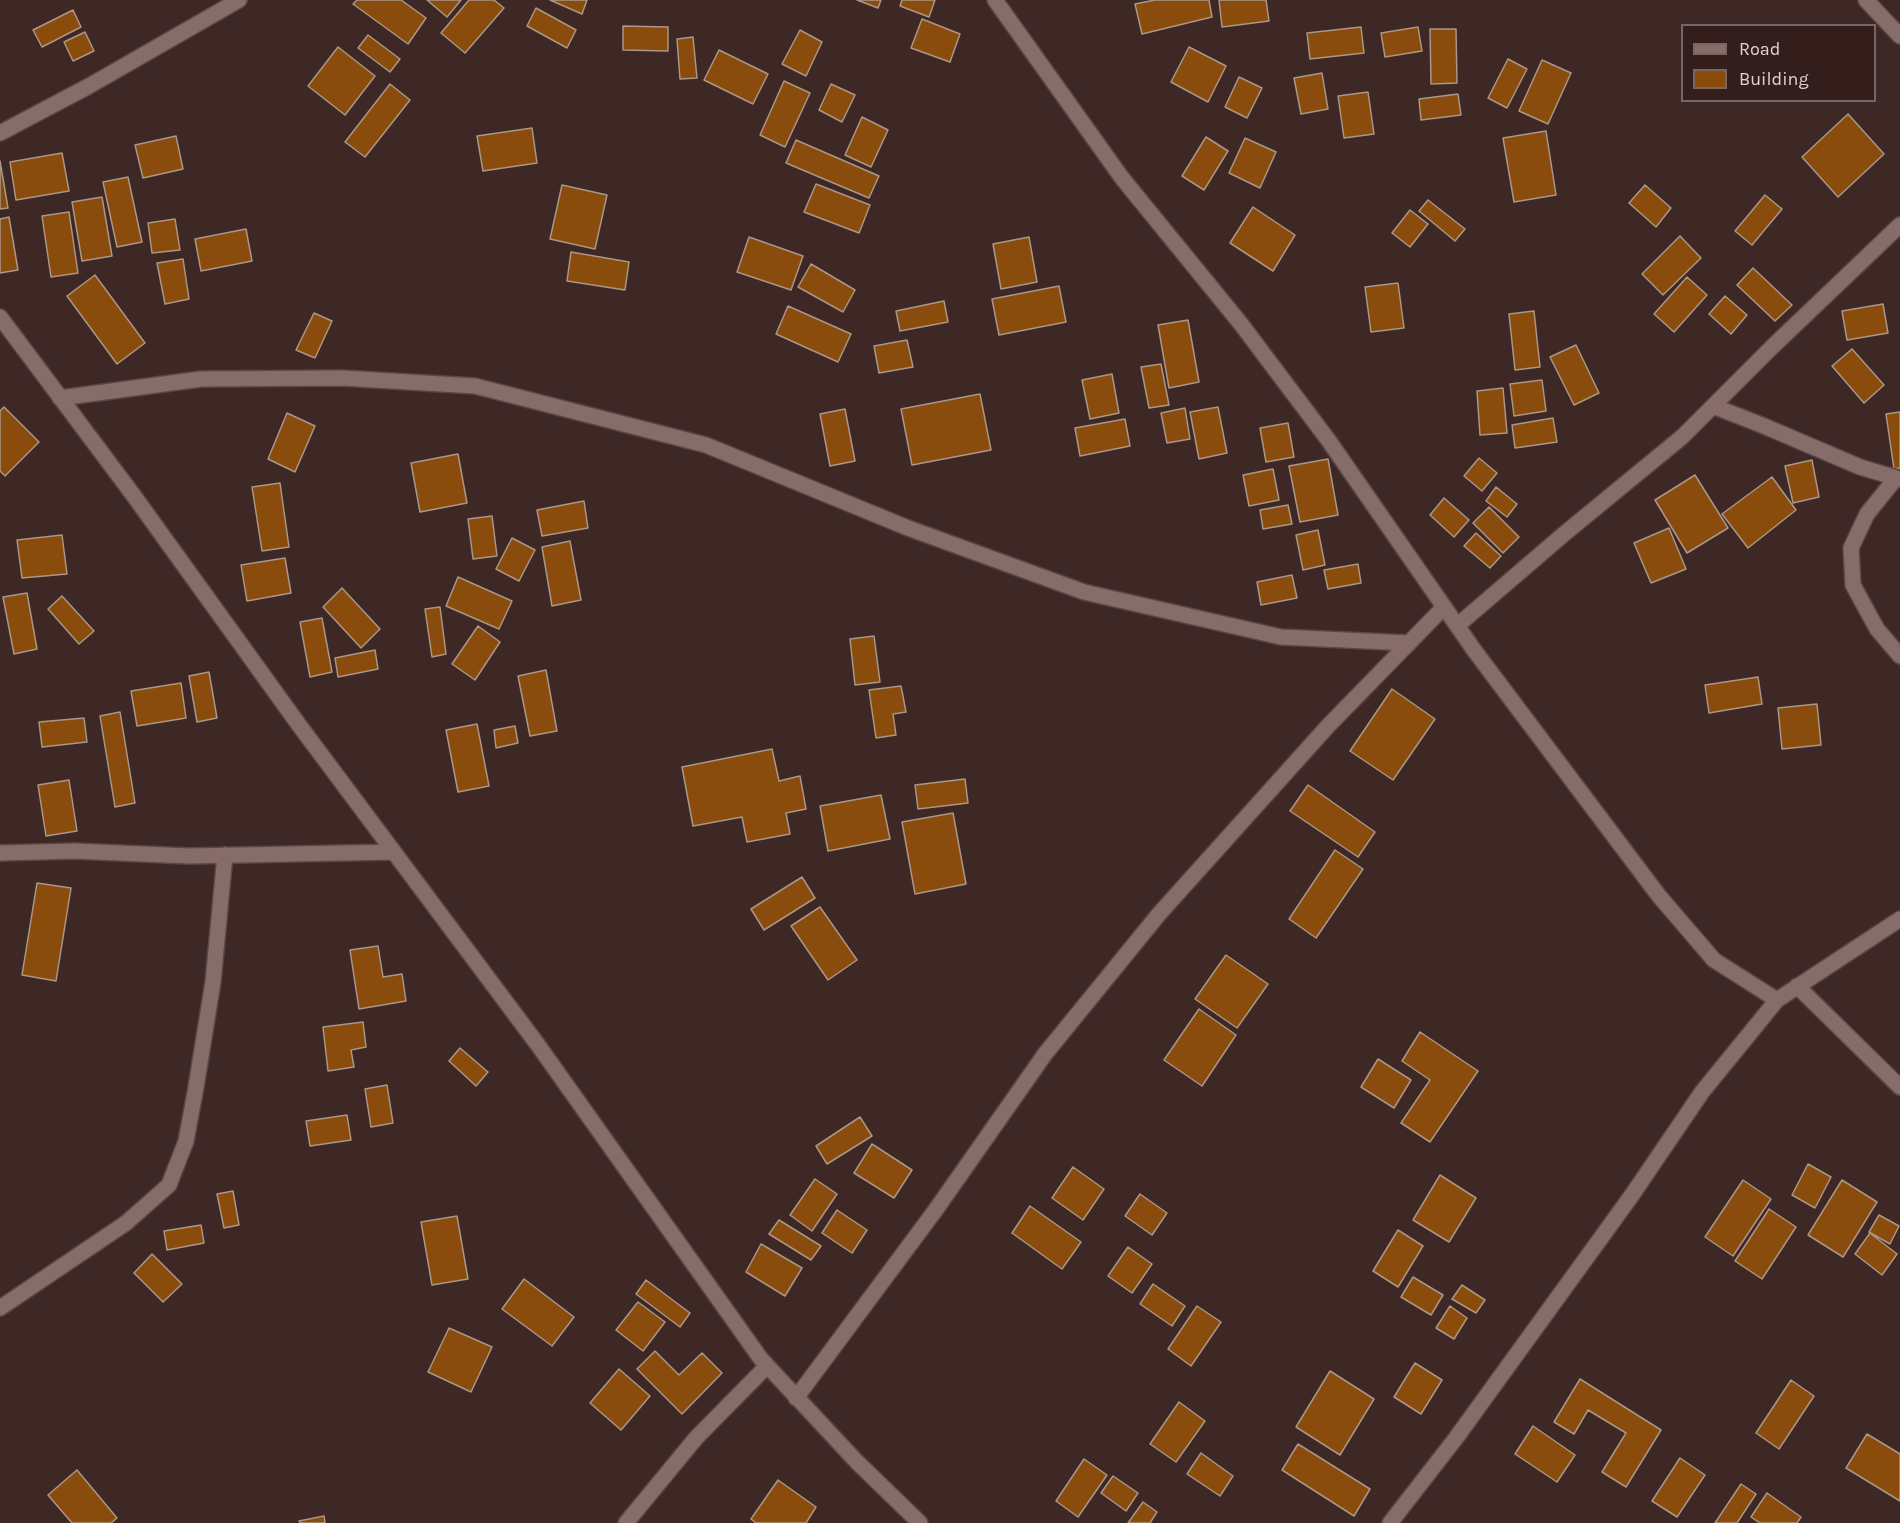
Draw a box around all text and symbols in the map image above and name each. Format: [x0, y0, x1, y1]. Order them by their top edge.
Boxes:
legend [1681, 24, 1876, 102]
text: Road [1739, 38, 1780, 60]
text: Building [1739, 68, 1809, 90]

